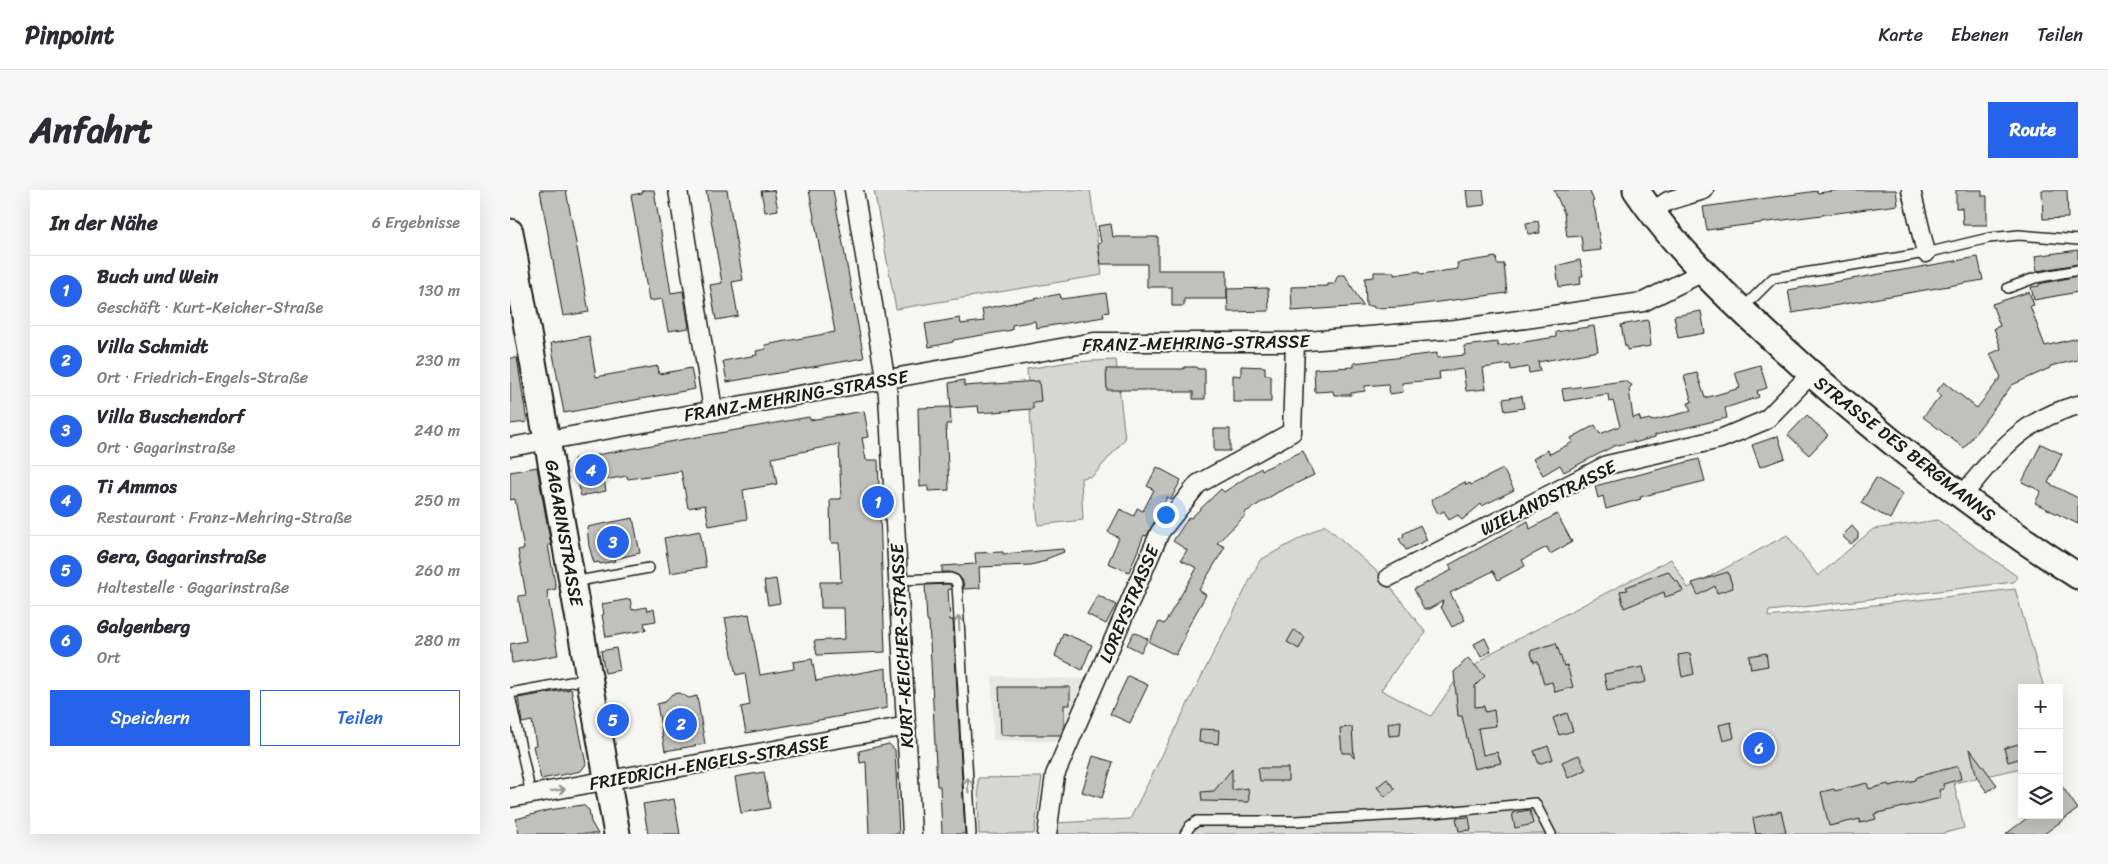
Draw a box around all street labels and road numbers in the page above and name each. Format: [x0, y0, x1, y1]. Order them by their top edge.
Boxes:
street label: FRANZ-MEHRING-STRASSE [1082, 325, 1311, 361]
street label: FRANZ-MEHRING-STRASSE [681, 360, 912, 431]
street label: STRASSE DES BERGMANNS [1807, 367, 2003, 531]
street label: WIELANDSTRASSE [1474, 451, 1623, 545]
street label: GAGARINSTRASSE [535, 457, 593, 610]
street label: LOREYSTRASSE [1090, 539, 1169, 668]
street label: KURT-KEICHER-STRASSE [881, 542, 923, 749]
street label: FRIEDRICH-ENGELS-STRASSE [587, 726, 832, 800]

